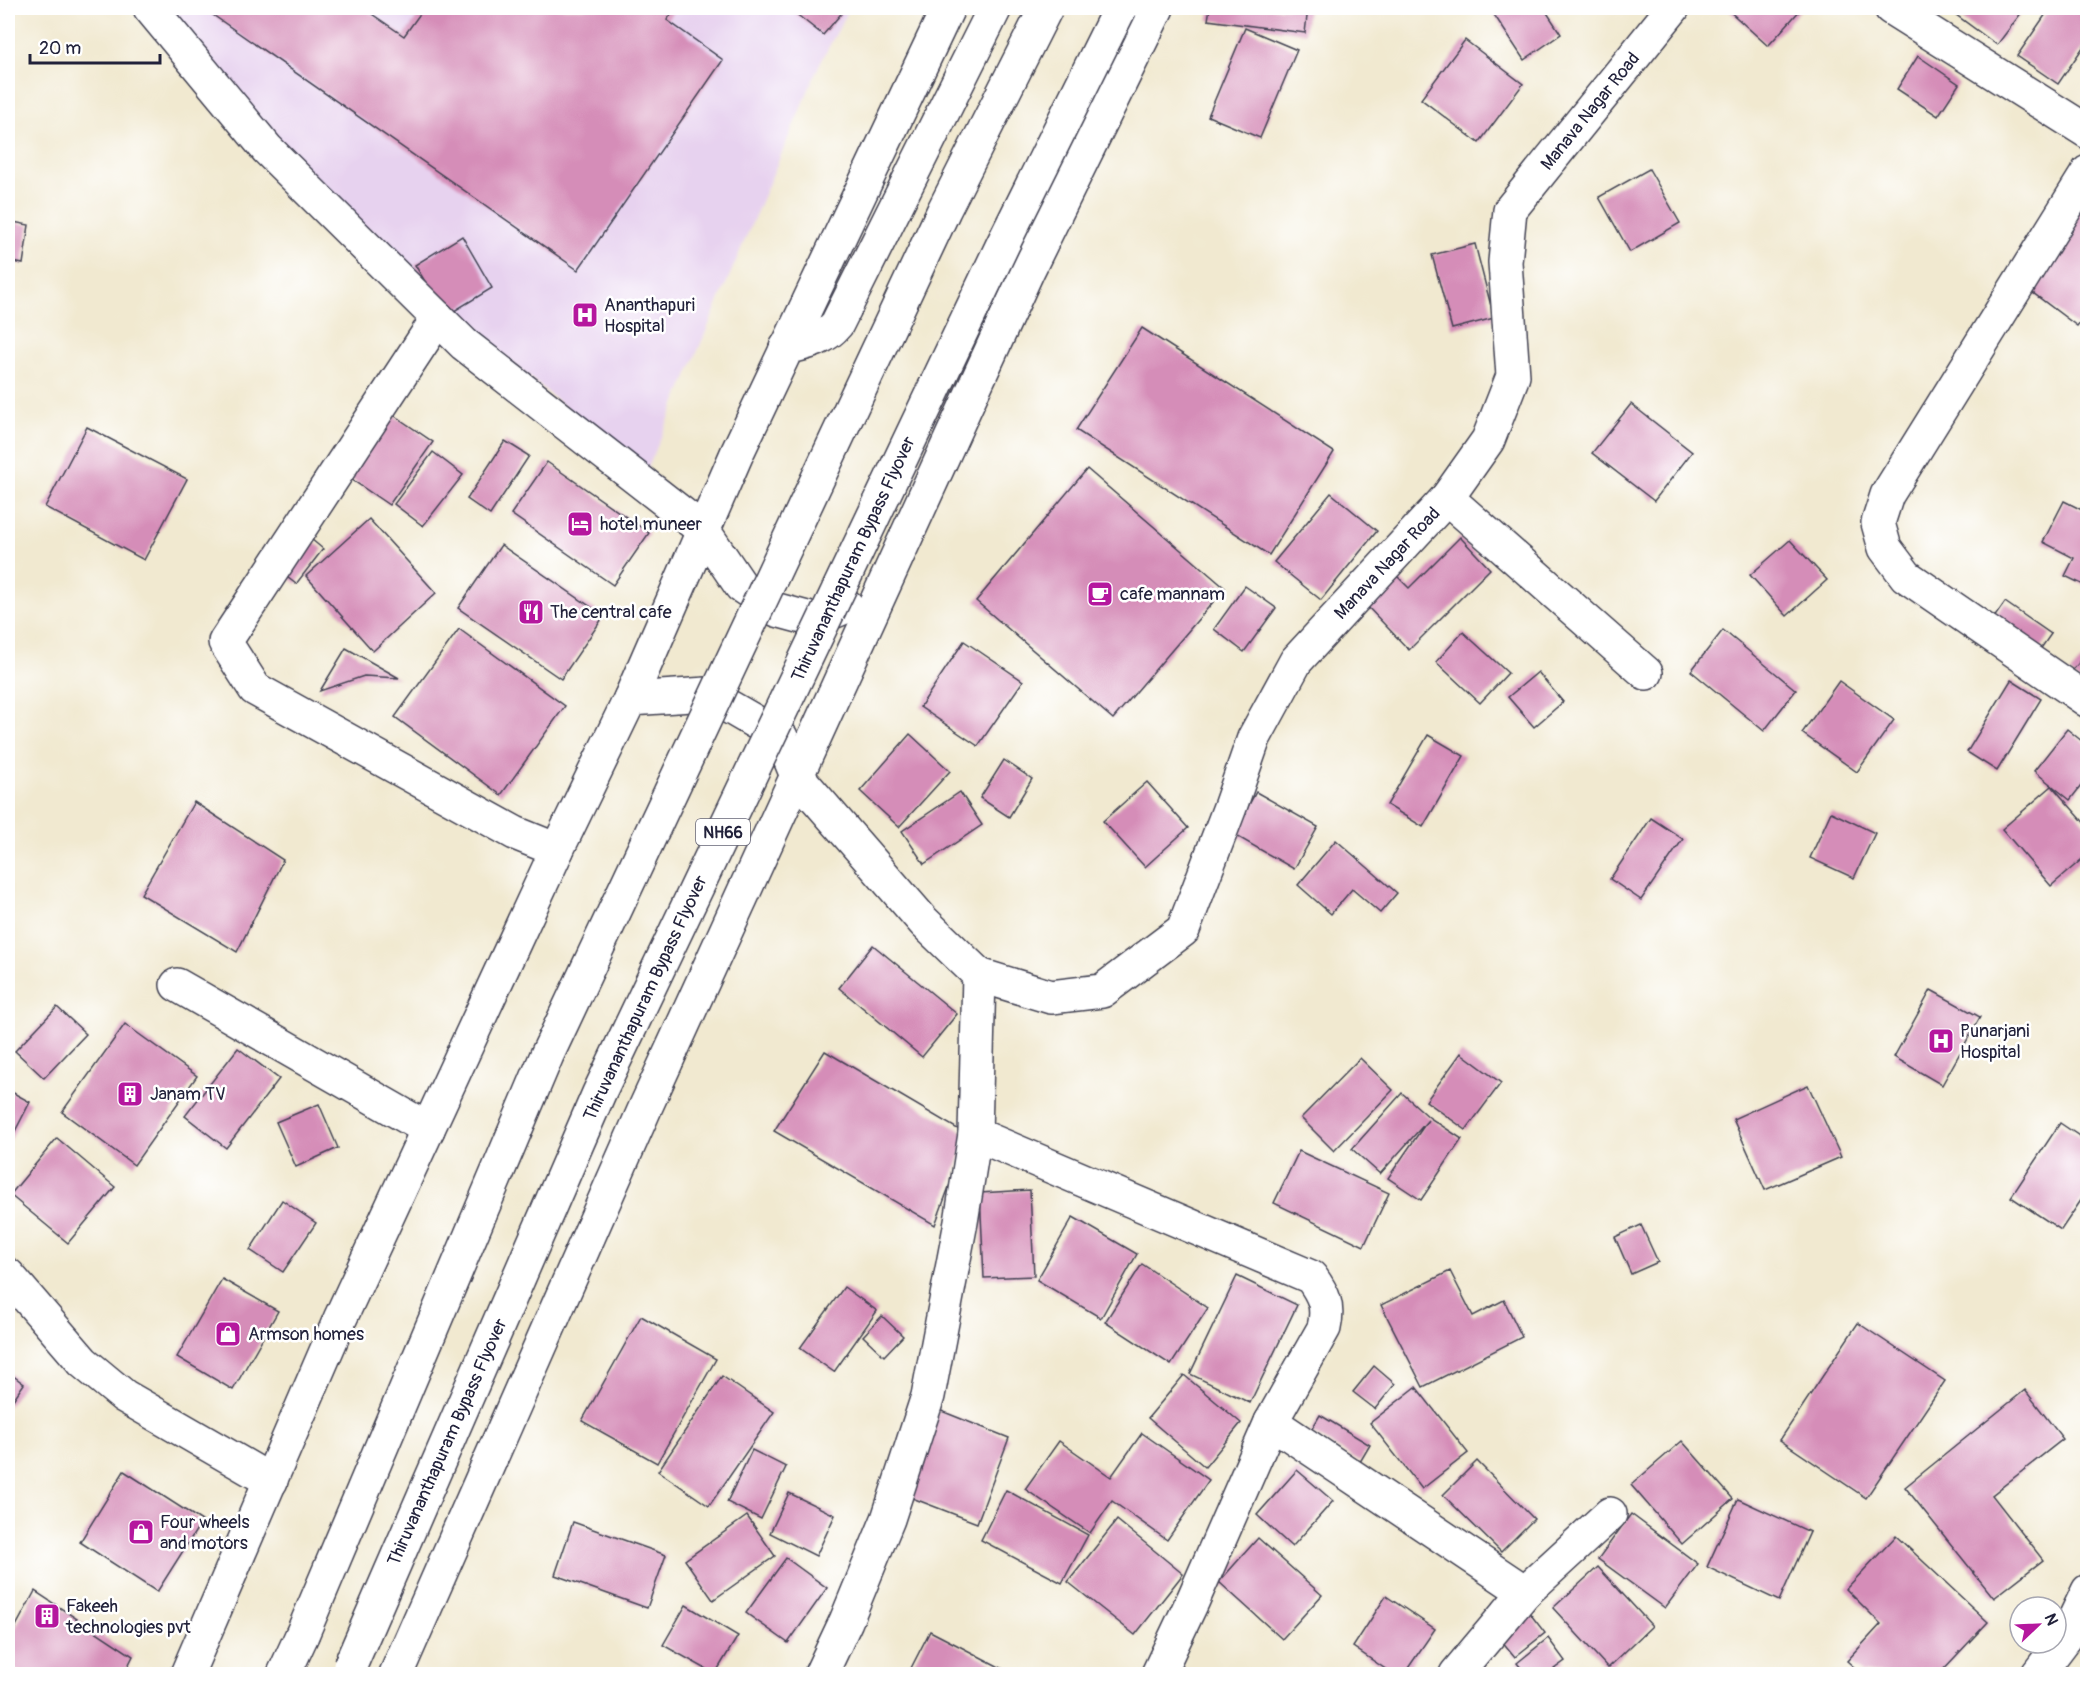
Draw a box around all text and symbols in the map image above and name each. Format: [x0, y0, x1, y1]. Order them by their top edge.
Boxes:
scale bar [30, 27, 160, 65]
text: 20 m [39, 37, 81, 60]
street label: Manava Nagar Road [1536, 48, 1645, 175]
place label: Ananthapuri Hospital [604, 294, 695, 338]
hospital icon: Ananthapuri Hospital [570, 300, 600, 330]
street label: Thiruvananthapuram Bypass Flyover [786, 432, 921, 686]
street label: Manava Nagar Road [1329, 502, 1445, 624]
hotel icon: hotel muneer [565, 509, 595, 539]
place label: hotel muneer [600, 513, 702, 536]
cafe icon: cafe mannam [1085, 579, 1115, 609]
place label: cafe mannam [1120, 583, 1225, 606]
restaurant icon: The central cafe [516, 597, 546, 627]
place label: The central cafe [550, 601, 672, 624]
road number: NH66 [696, 819, 750, 845]
street label: Thiruvananthapuram Bypass Flyover [578, 871, 713, 1125]
place label: Punarjani Hospital [1960, 1020, 2029, 1064]
hospital icon: Punarjani Hospital [1926, 1026, 1956, 1056]
building icon: Janam TV [115, 1079, 145, 1109]
place label: Janam TV [150, 1083, 226, 1106]
street label: Thiruvananthapuram Bypass Flyover [382, 1315, 513, 1569]
shop icon: Armson homes [213, 1319, 243, 1349]
place label: Armson homes [248, 1323, 364, 1346]
place label: Four wheels and motors [160, 1511, 250, 1555]
shop icon: Four wheels and motors [126, 1517, 156, 1547]
place label: Fakeeh technologies pvt [65, 1595, 192, 1639]
north arrow [2008, 1595, 2068, 1655]
building icon: Fakeeh technologies pvt [32, 1601, 62, 1631]
text: N [2040, 1611, 2062, 1629]

